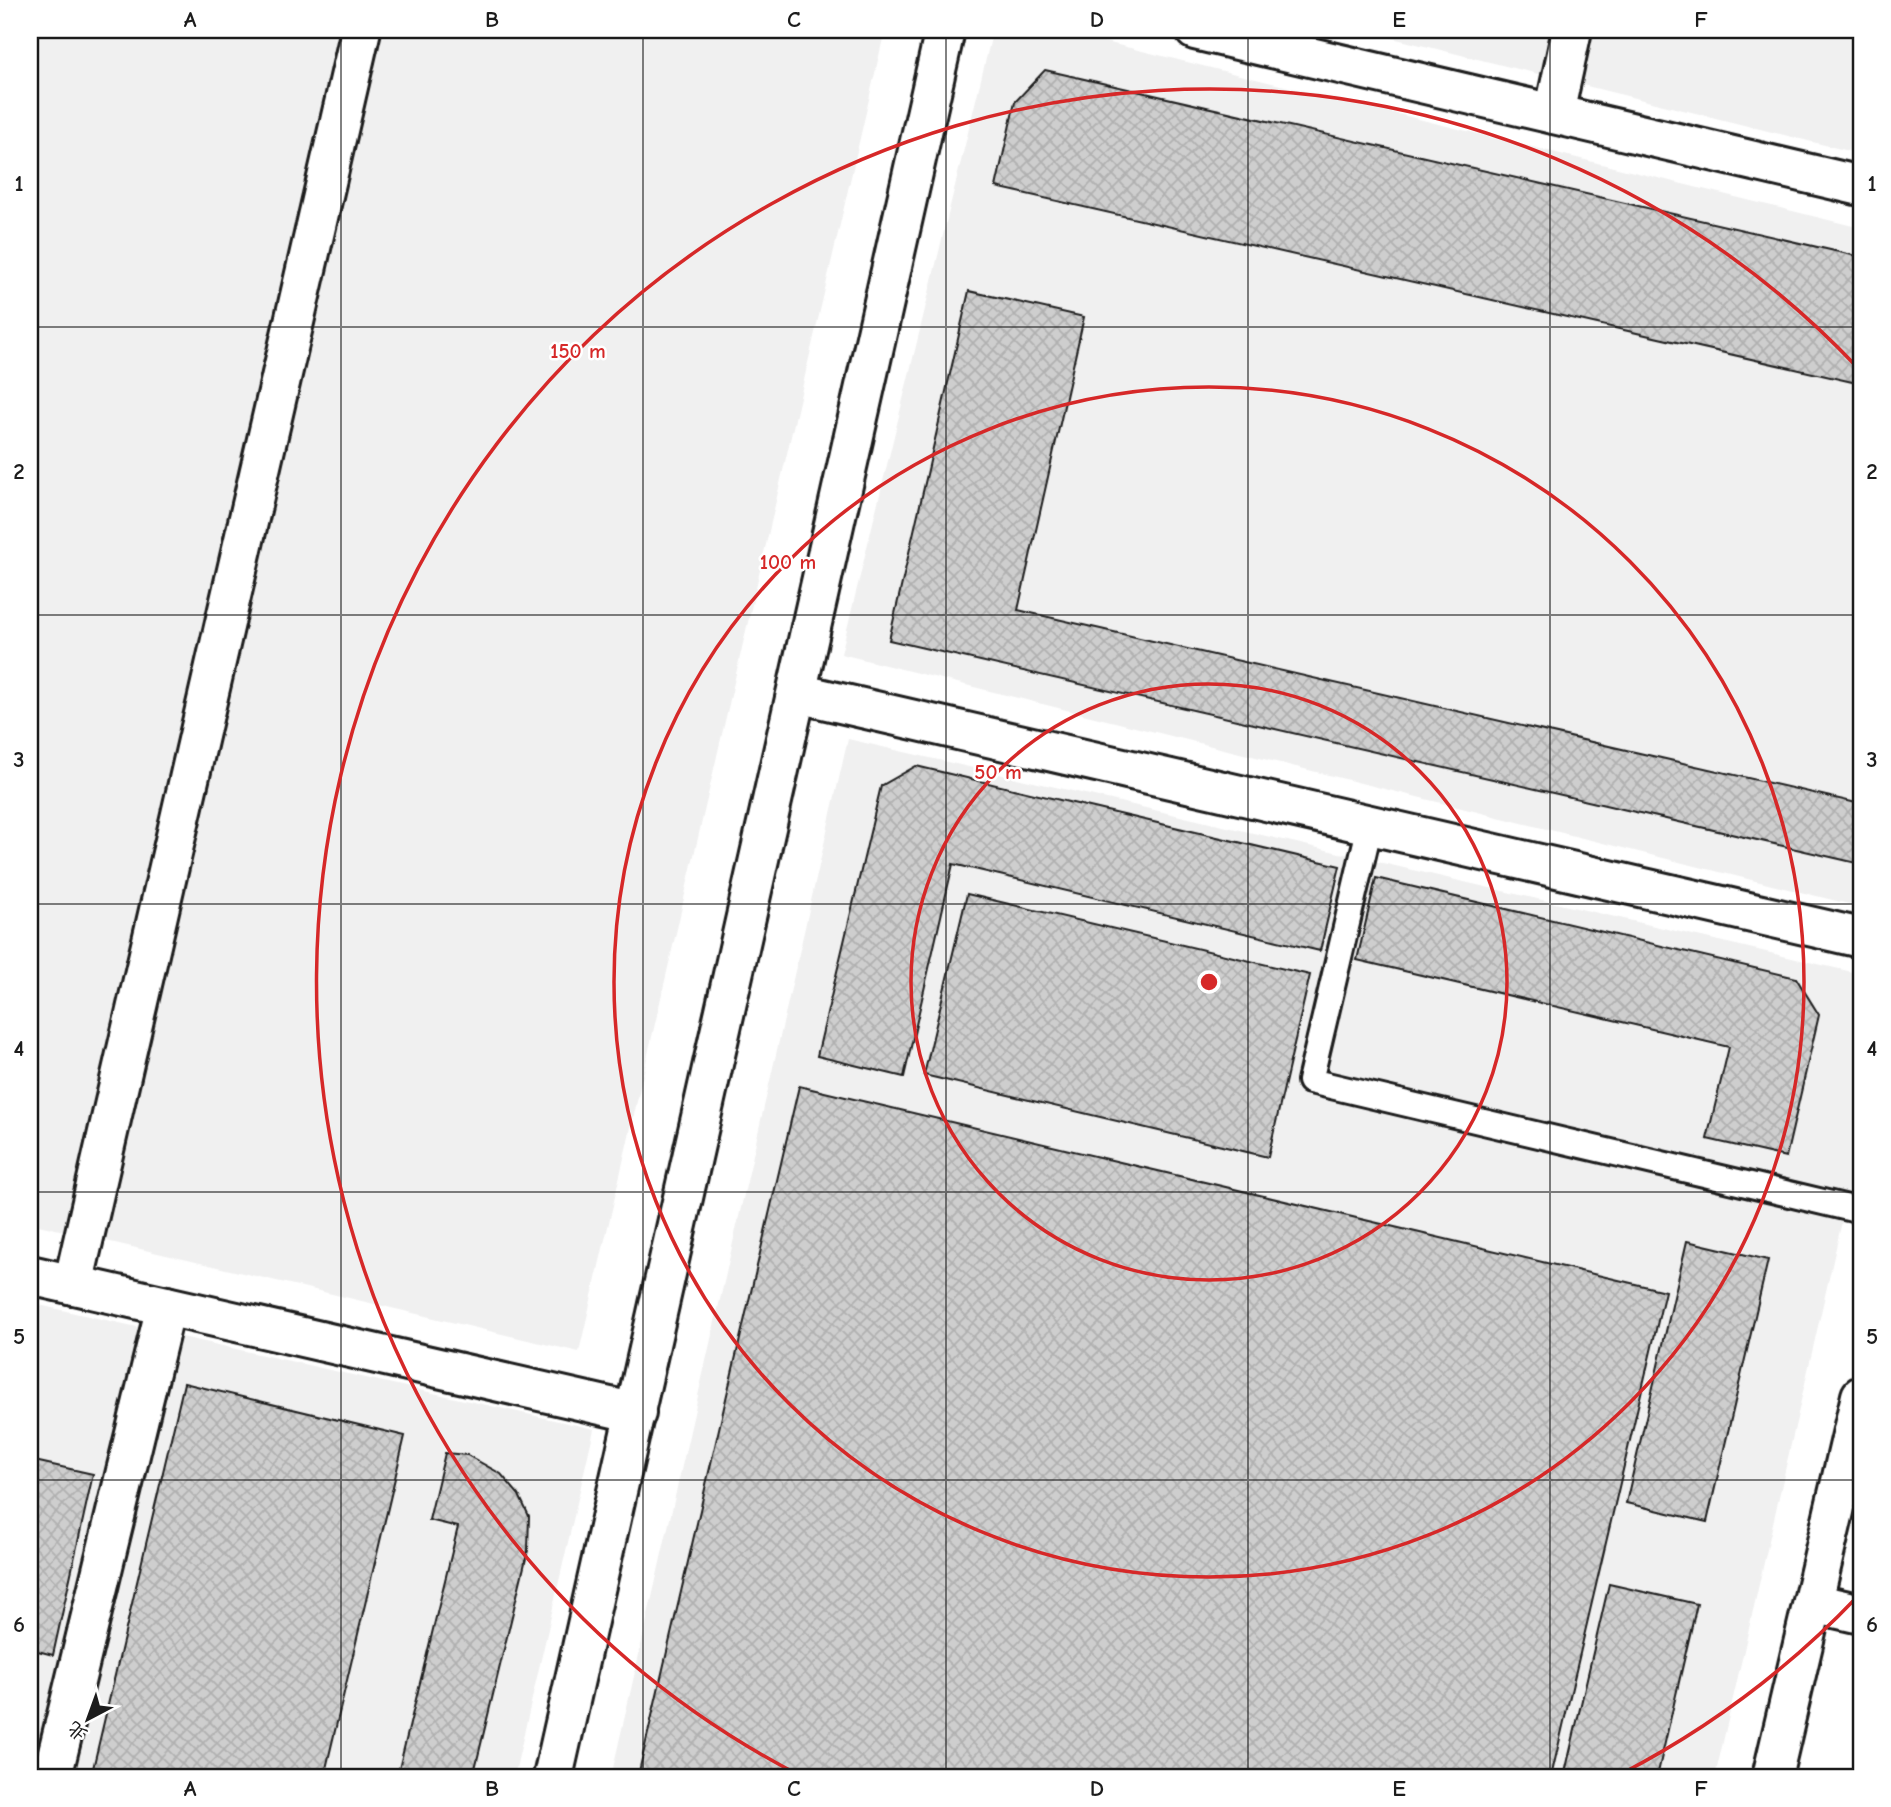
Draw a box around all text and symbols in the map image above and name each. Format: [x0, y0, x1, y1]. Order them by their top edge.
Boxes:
text: A [184, 6, 197, 33]
text: B [485, 6, 499, 33]
text: C [787, 6, 801, 33]
text: D [1090, 6, 1104, 33]
text: E [1392, 6, 1406, 33]
text: F [1694, 6, 1708, 33]
text: 1 [14, 170, 24, 197]
text: 1 [1867, 170, 1877, 197]
text: 150 m [550, 339, 606, 363]
text: 2 [13, 458, 25, 485]
text: 2 [1866, 458, 1878, 485]
text: 100 m [760, 550, 816, 574]
text: 3 [13, 746, 25, 773]
text: 3 [1866, 746, 1878, 773]
text: 50 m [974, 760, 1022, 784]
centre of rings [1197, 970, 1221, 994]
text: 4 [14, 1035, 25, 1062]
text: 4 [1867, 1035, 1878, 1062]
text: 5 [13, 1323, 25, 1350]
text: 5 [1866, 1323, 1878, 1350]
text: 6 [13, 1611, 25, 1638]
text: 6 [1866, 1611, 1878, 1638]
north arrow [52, 1685, 122, 1755]
text: 北 [63, 1717, 92, 1746]
text: A [184, 1775, 197, 1802]
text: B [485, 1775, 499, 1802]
text: C [787, 1775, 801, 1802]
text: D [1090, 1775, 1104, 1802]
text: E [1392, 1775, 1406, 1802]
text: F [1694, 1775, 1708, 1802]

